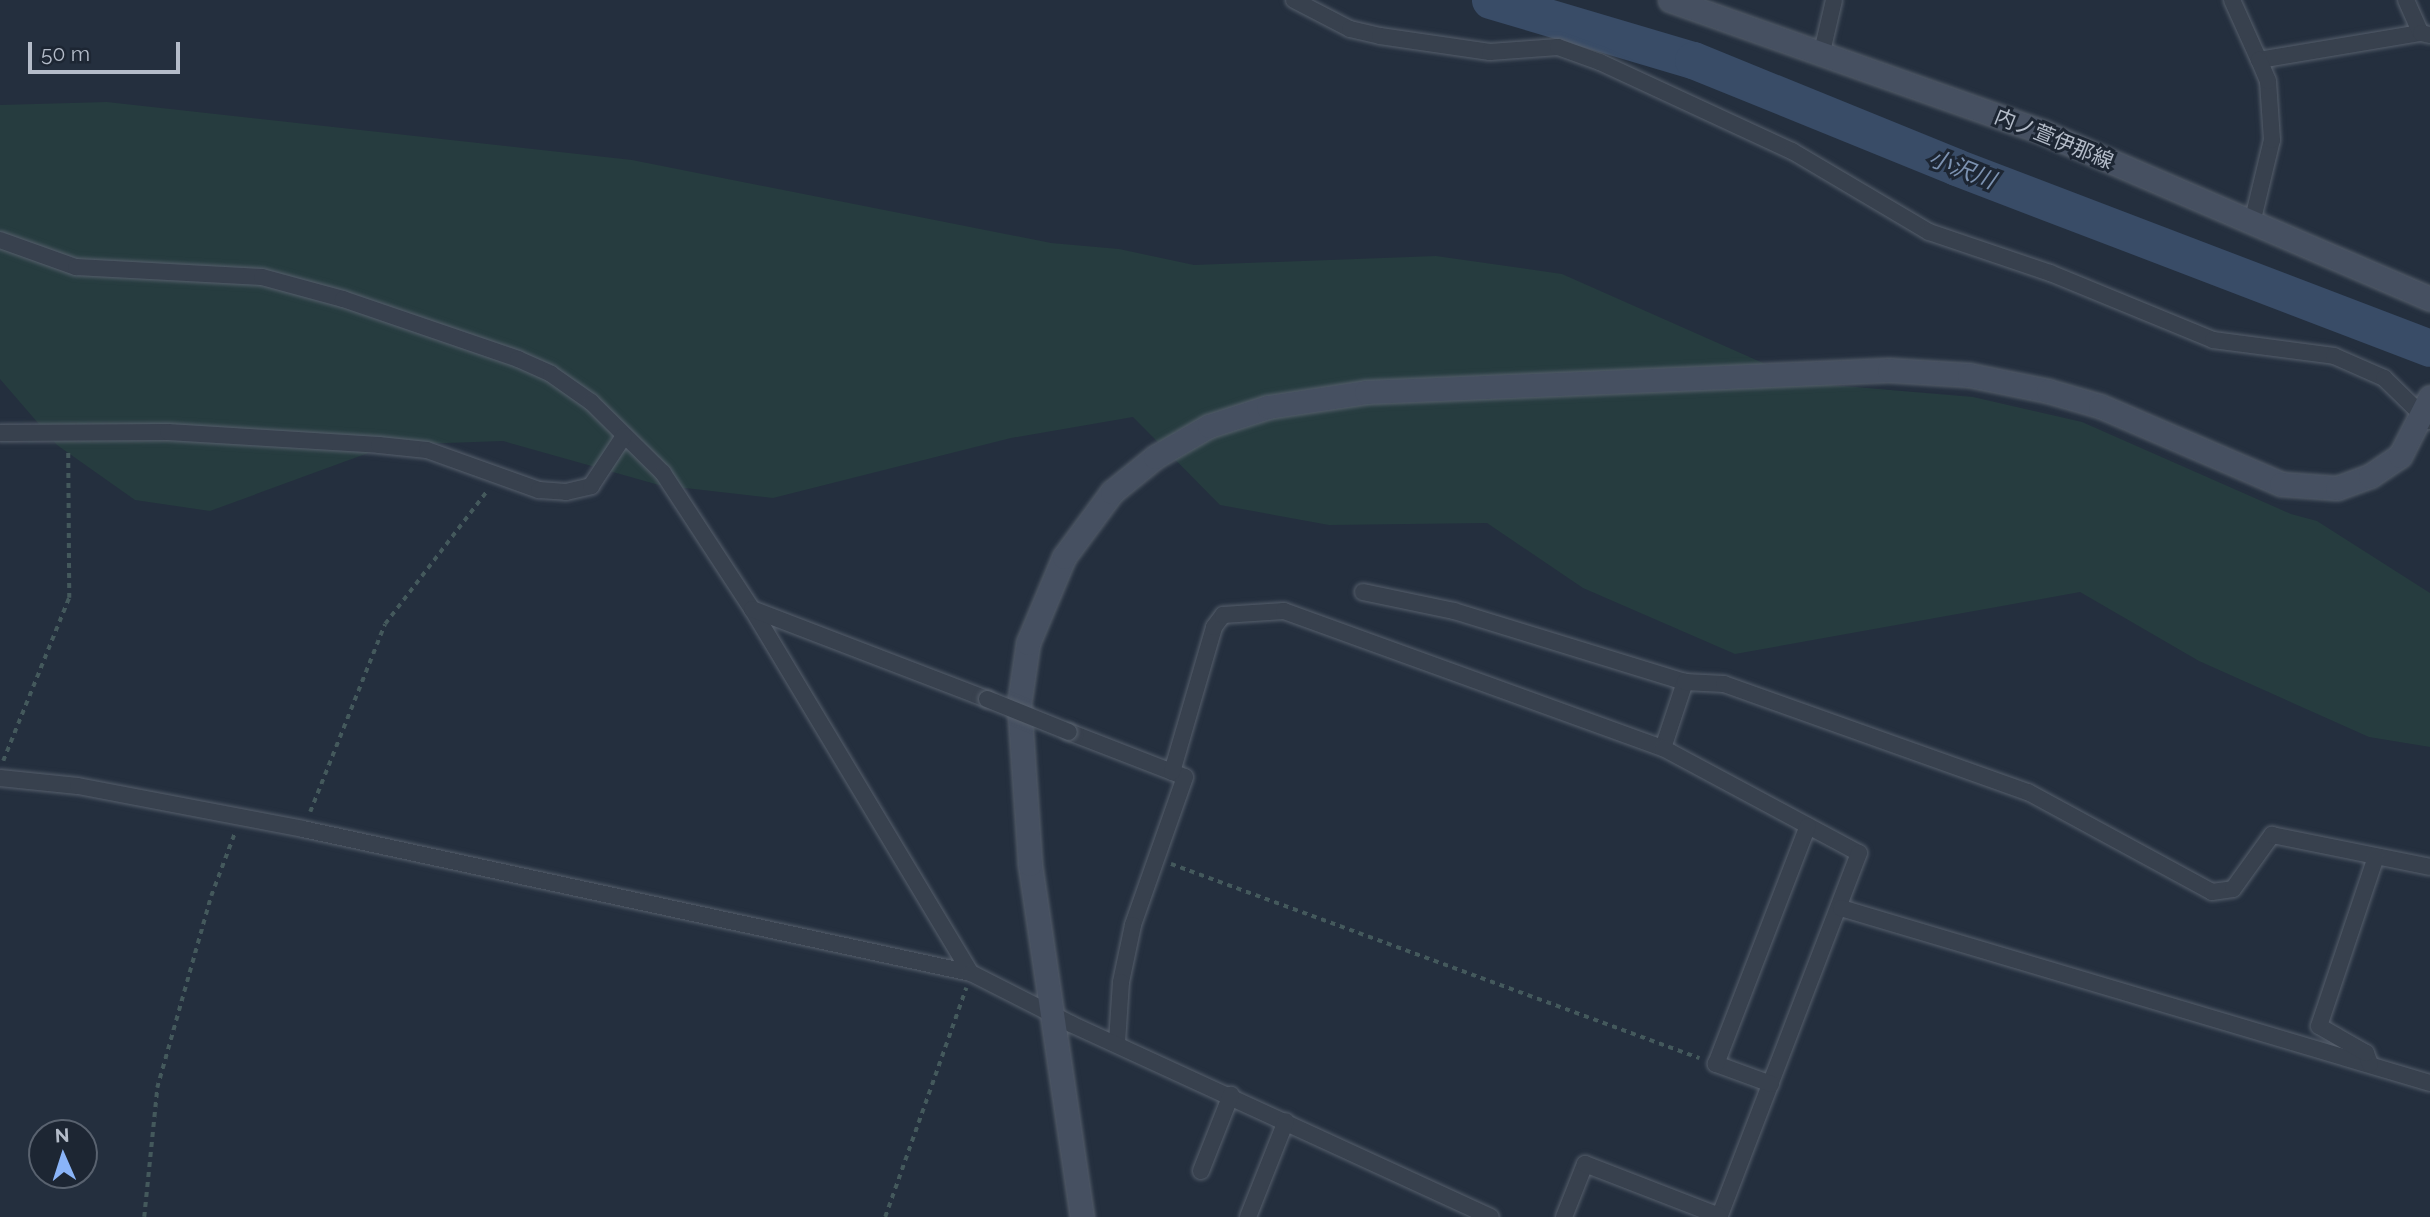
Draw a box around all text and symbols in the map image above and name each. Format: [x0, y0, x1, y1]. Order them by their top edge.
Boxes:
scale bar [32, 28, 184, 72]
text: 50 m [41, 41, 90, 66]
street label: 内ノ萱伊那線 [1991, 104, 2117, 174]
water label: 小沢川 [1925, 144, 1999, 194]
north arrow [28, 1119, 98, 1189]
text: N [54, 1124, 70, 1146]

